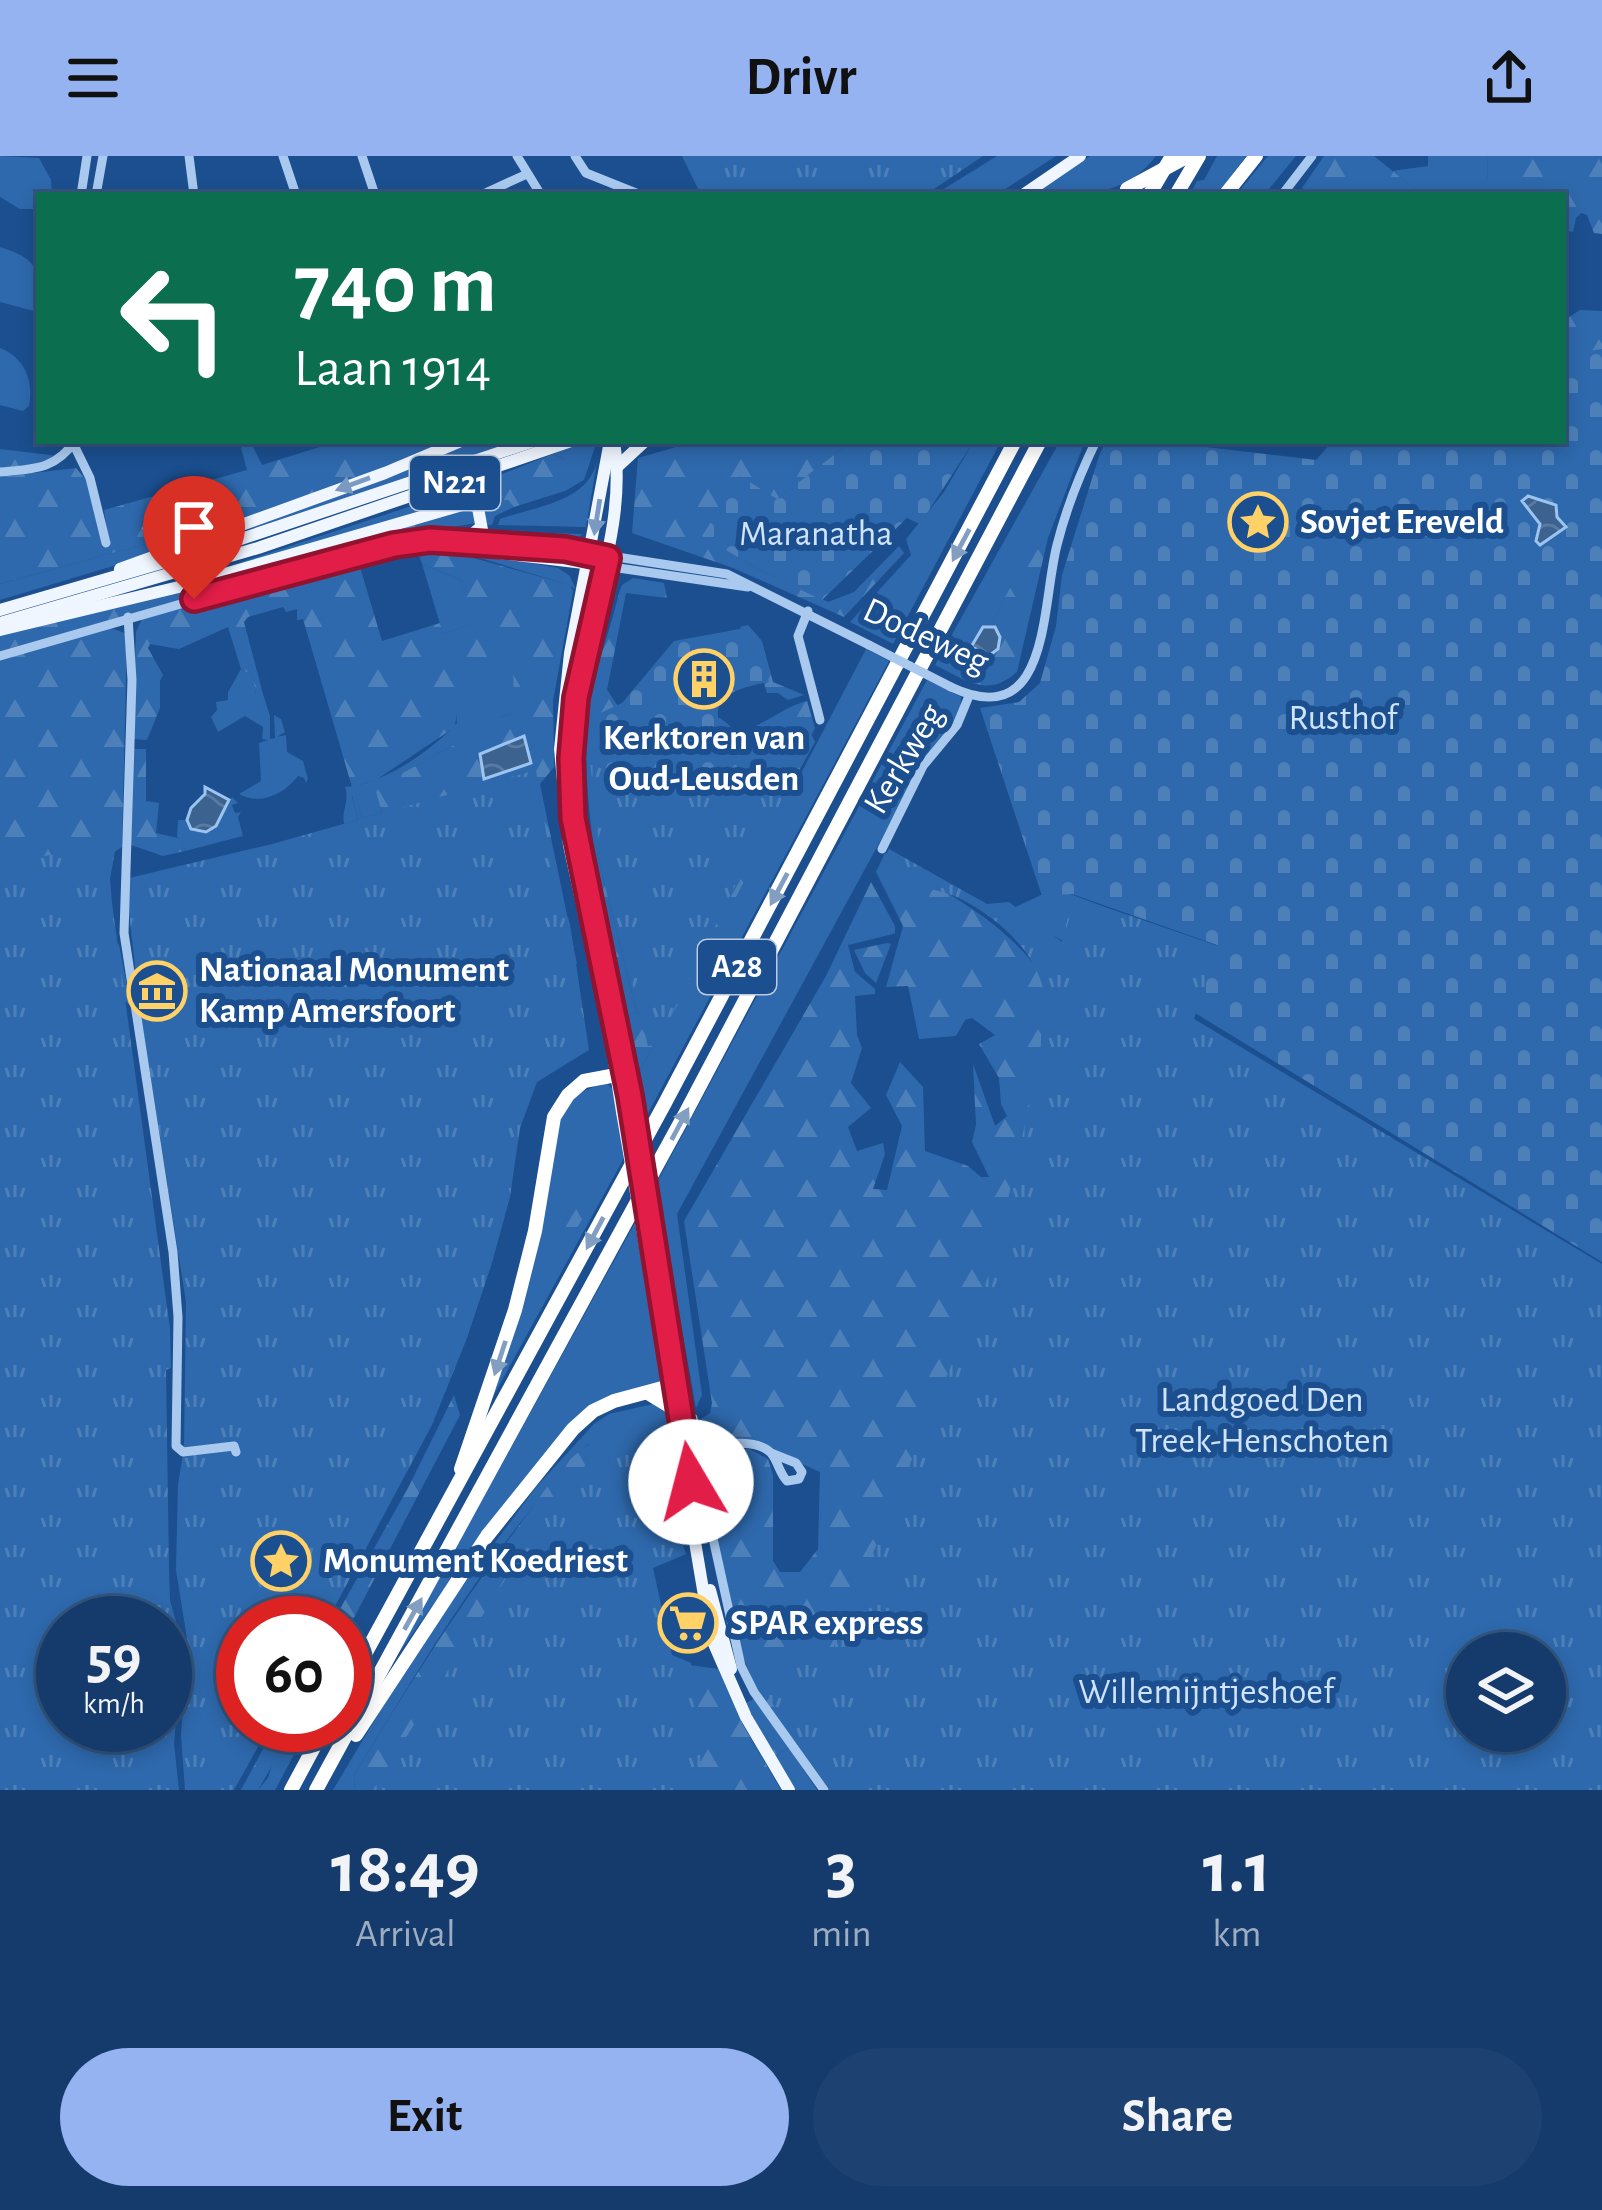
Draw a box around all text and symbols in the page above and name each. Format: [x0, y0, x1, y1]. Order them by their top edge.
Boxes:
icon: menu [60, 45, 126, 111]
icon: share [1476, 45, 1542, 111]
text: Drivr [746, 51, 856, 105]
icon: left [96, 240, 252, 396]
text: 740 m [294, 244, 497, 328]
text: Laan 1914 [294, 342, 491, 396]
road number: N221 [410, 456, 500, 510]
pin [143, 476, 245, 599]
one-way arrow [334, 476, 370, 495]
place icon: Sovjet Ereveld [1227, 491, 1289, 553]
icon: arrive [161, 494, 227, 560]
one-way arrow [587, 499, 606, 537]
place label: Sovjet Ereveld [1300, 504, 1504, 540]
park label: Maranatha [739, 516, 893, 552]
one-way arrow [951, 527, 972, 562]
street label: Dodeweg [858, 591, 995, 681]
building icon: Kerktoren van Oud-Leusden [673, 648, 735, 710]
street label: Kerkweg [857, 697, 951, 820]
park label: Rusthof [1288, 700, 1400, 736]
place label: Kerktoren van Oud-Leusden [603, 720, 805, 797]
one-way arrow [769, 872, 789, 907]
road number: A28 [698, 940, 776, 994]
place label: Nationaal Monument Kamp Amersfoort [199, 952, 509, 1029]
museum icon: Nationaal Monument Kamp Amersfoort [126, 960, 188, 1022]
one-way arrow [669, 1106, 690, 1141]
one-way arrow [585, 1216, 606, 1251]
one-way arrow [490, 1340, 509, 1377]
park label: Landgoed Den Treek-Henschoten [1135, 1382, 1389, 1459]
position arrow [628, 1419, 754, 1545]
place icon: Monument Koedriest [250, 1530, 312, 1592]
place label: Monument Koedriest [323, 1543, 628, 1579]
supermarket icon: SPAR express [657, 1592, 719, 1654]
speed limit sign: 60 [216, 1596, 372, 1752]
one-way arrow [402, 1597, 423, 1631]
place label: SPAR express [730, 1605, 923, 1641]
text: 59 [87, 1629, 141, 1689]
map controls [1446, 1632, 1566, 1752]
button: layers [1446, 1632, 1566, 1752]
park label: Willemijntjeshoef [1078, 1674, 1336, 1710]
text: km/h [83, 1689, 145, 1719]
text: 18:49 [331, 1833, 480, 1905]
text: 3 [826, 1833, 857, 1905]
text: 1.1 [1203, 1833, 1271, 1905]
text: Arrival [355, 1915, 456, 1954]
text: min [811, 1915, 872, 1954]
text: km [1212, 1915, 1261, 1954]
button: Exit [60, 2048, 789, 2186]
button: Share [813, 2048, 1542, 2186]

